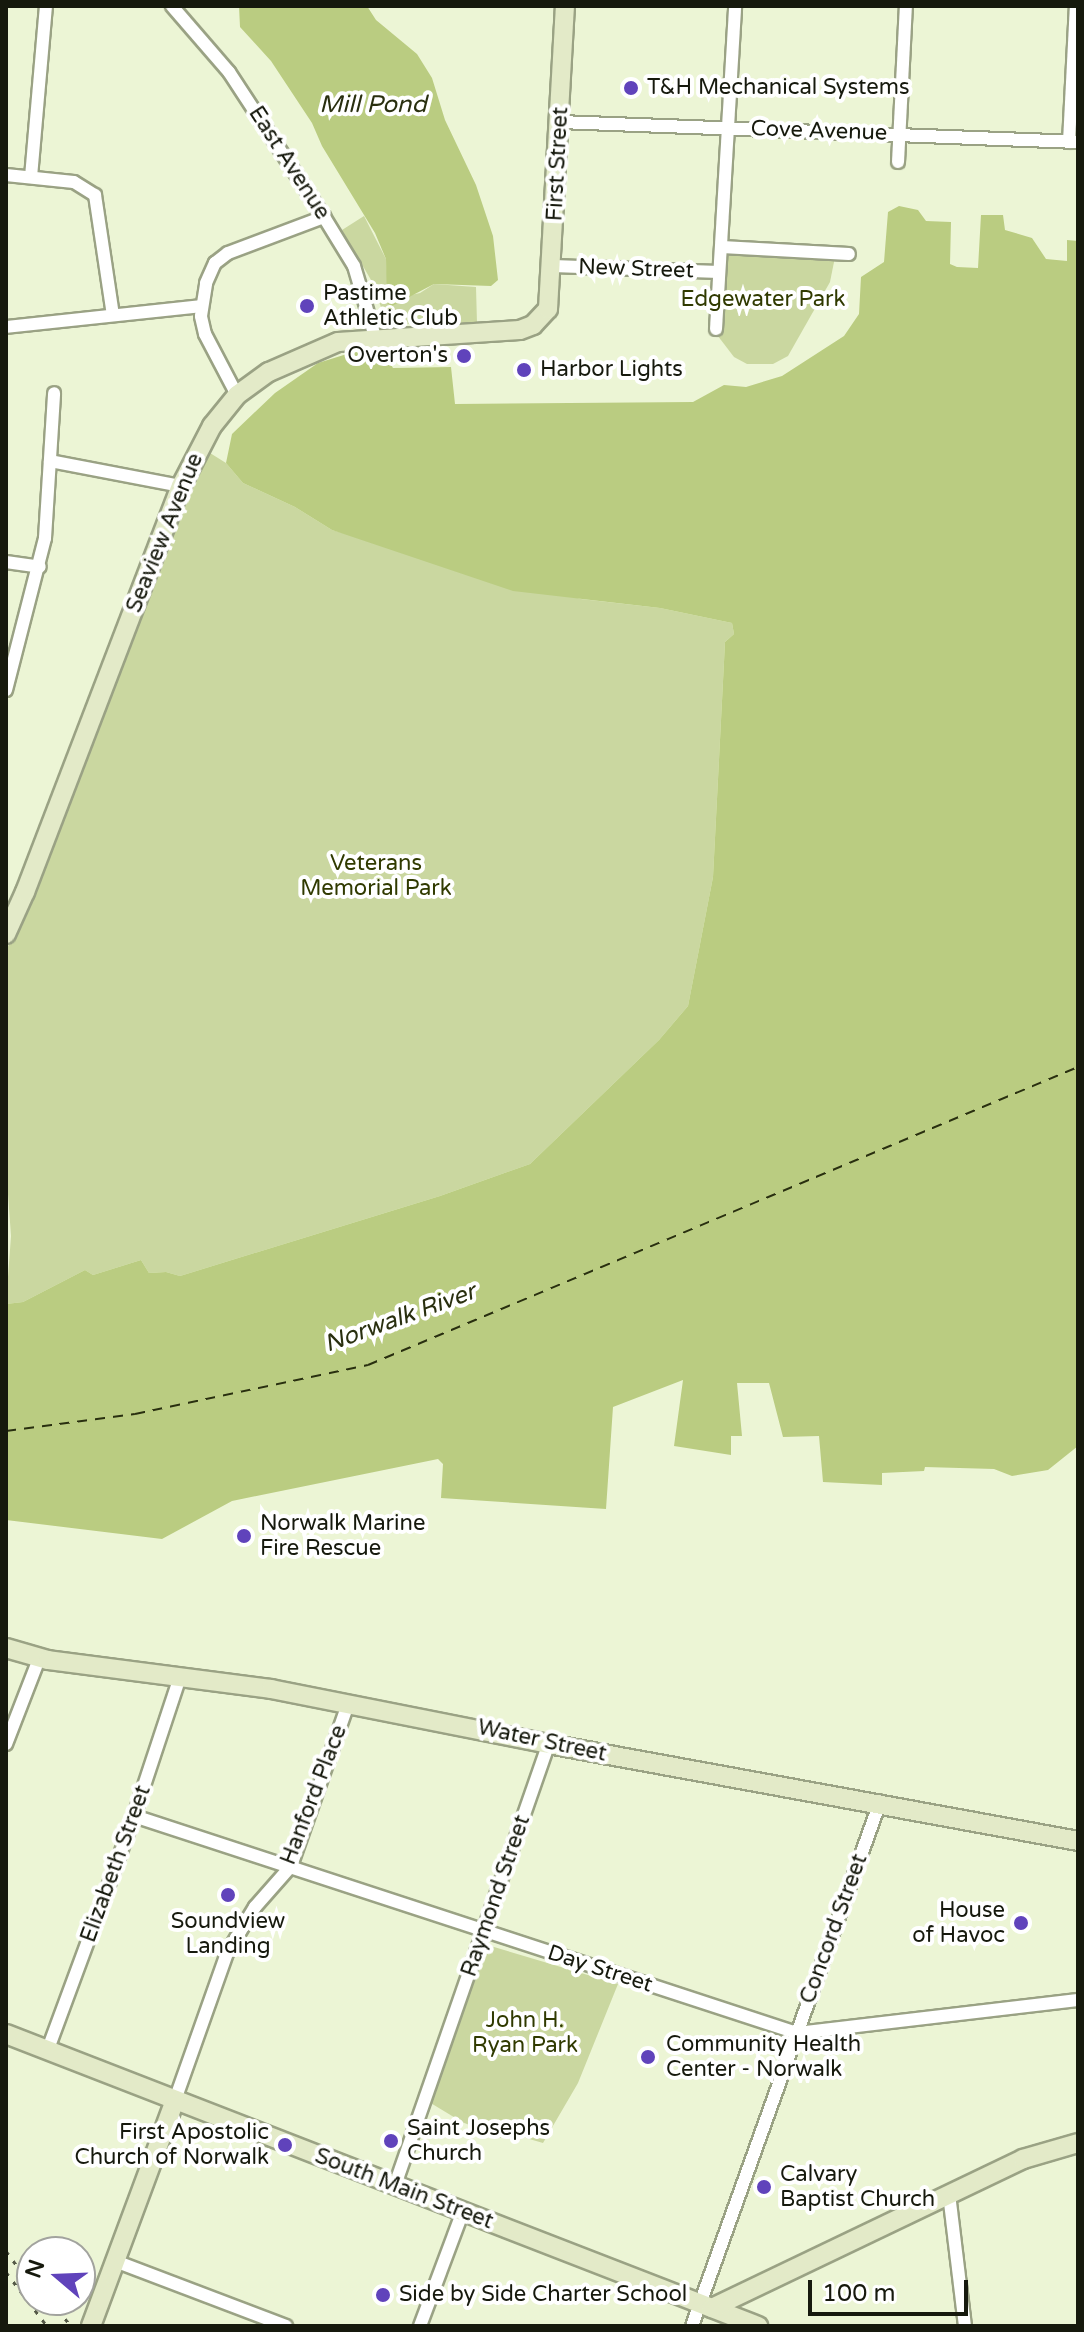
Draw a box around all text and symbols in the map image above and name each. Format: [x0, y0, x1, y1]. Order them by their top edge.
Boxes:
place label: T&H Mechanical Systems [647, 75, 910, 101]
marker: T&H Mechanical Systems [622, 79, 640, 97]
water label: Mill Pond [319, 91, 427, 119]
street label: East Avenue [243, 101, 335, 225]
street label: First Street [542, 106, 574, 222]
street label: Cove Avenue [750, 115, 888, 147]
street label: New Street [578, 254, 694, 284]
place label: Pastime Athletic Club [323, 280, 458, 332]
park label: Edgewater Park [680, 287, 846, 313]
marker: Pastime Athletic Club [298, 297, 316, 315]
place label: Overton's [347, 343, 448, 369]
marker: Overton's [455, 347, 473, 365]
place label: Harbor Lights [540, 357, 683, 383]
marker: Harbor Lights [515, 361, 533, 379]
street label: Seaview Avenue [121, 449, 209, 617]
park label: Veterans Memorial Park [300, 850, 452, 902]
water label: Norwalk River [320, 1277, 480, 1359]
place label: Norwalk Marine Fire Rescue [260, 1510, 425, 1562]
marker: Norwalk Marine Fire Rescue [235, 1527, 253, 1545]
street label: Water Street [475, 1714, 609, 1768]
street label: Hanford Place [275, 1721, 353, 1869]
street label: Elizabeth Street [75, 1782, 157, 1946]
street label: Raymond Street [456, 1812, 536, 1980]
street label: Concord Street [795, 1851, 873, 2007]
marker: Soundview Landing [219, 1886, 237, 1904]
place label: House of Havoc [912, 1897, 1005, 1948]
place label: Soundview Landing [171, 1908, 285, 1960]
marker: House of Havoc [1012, 1914, 1030, 1932]
street label: Day Street [544, 1940, 656, 1998]
park label: John H. Ryan Park [472, 2007, 578, 2058]
place label: Community Health Center - Norwalk [666, 2031, 861, 2082]
marker: Community Health Center - Norwalk [637, 2046, 659, 2068]
place label: Saint Josephs Church [407, 2115, 550, 2166]
place label: First Apostolic Church of Norwalk [74, 2119, 269, 2170]
marker: Saint Josephs Church [382, 2132, 400, 2150]
marker: First Apostolic Church of Norwalk [276, 2136, 294, 2154]
street label: South Main Street [311, 2143, 497, 2235]
place label: Calvary Baptist Church [780, 2161, 935, 2212]
marker: Calvary Baptist Church [755, 2178, 773, 2196]
north arrow [16, 2236, 96, 2316]
text: N [20, 2256, 50, 2281]
scale bar [812, 2264, 972, 2314]
text: 100 m [822, 2279, 896, 2308]
place label: Side by Side Charter School [399, 2282, 687, 2308]
marker: Side by Side Charter School [374, 2286, 392, 2304]

